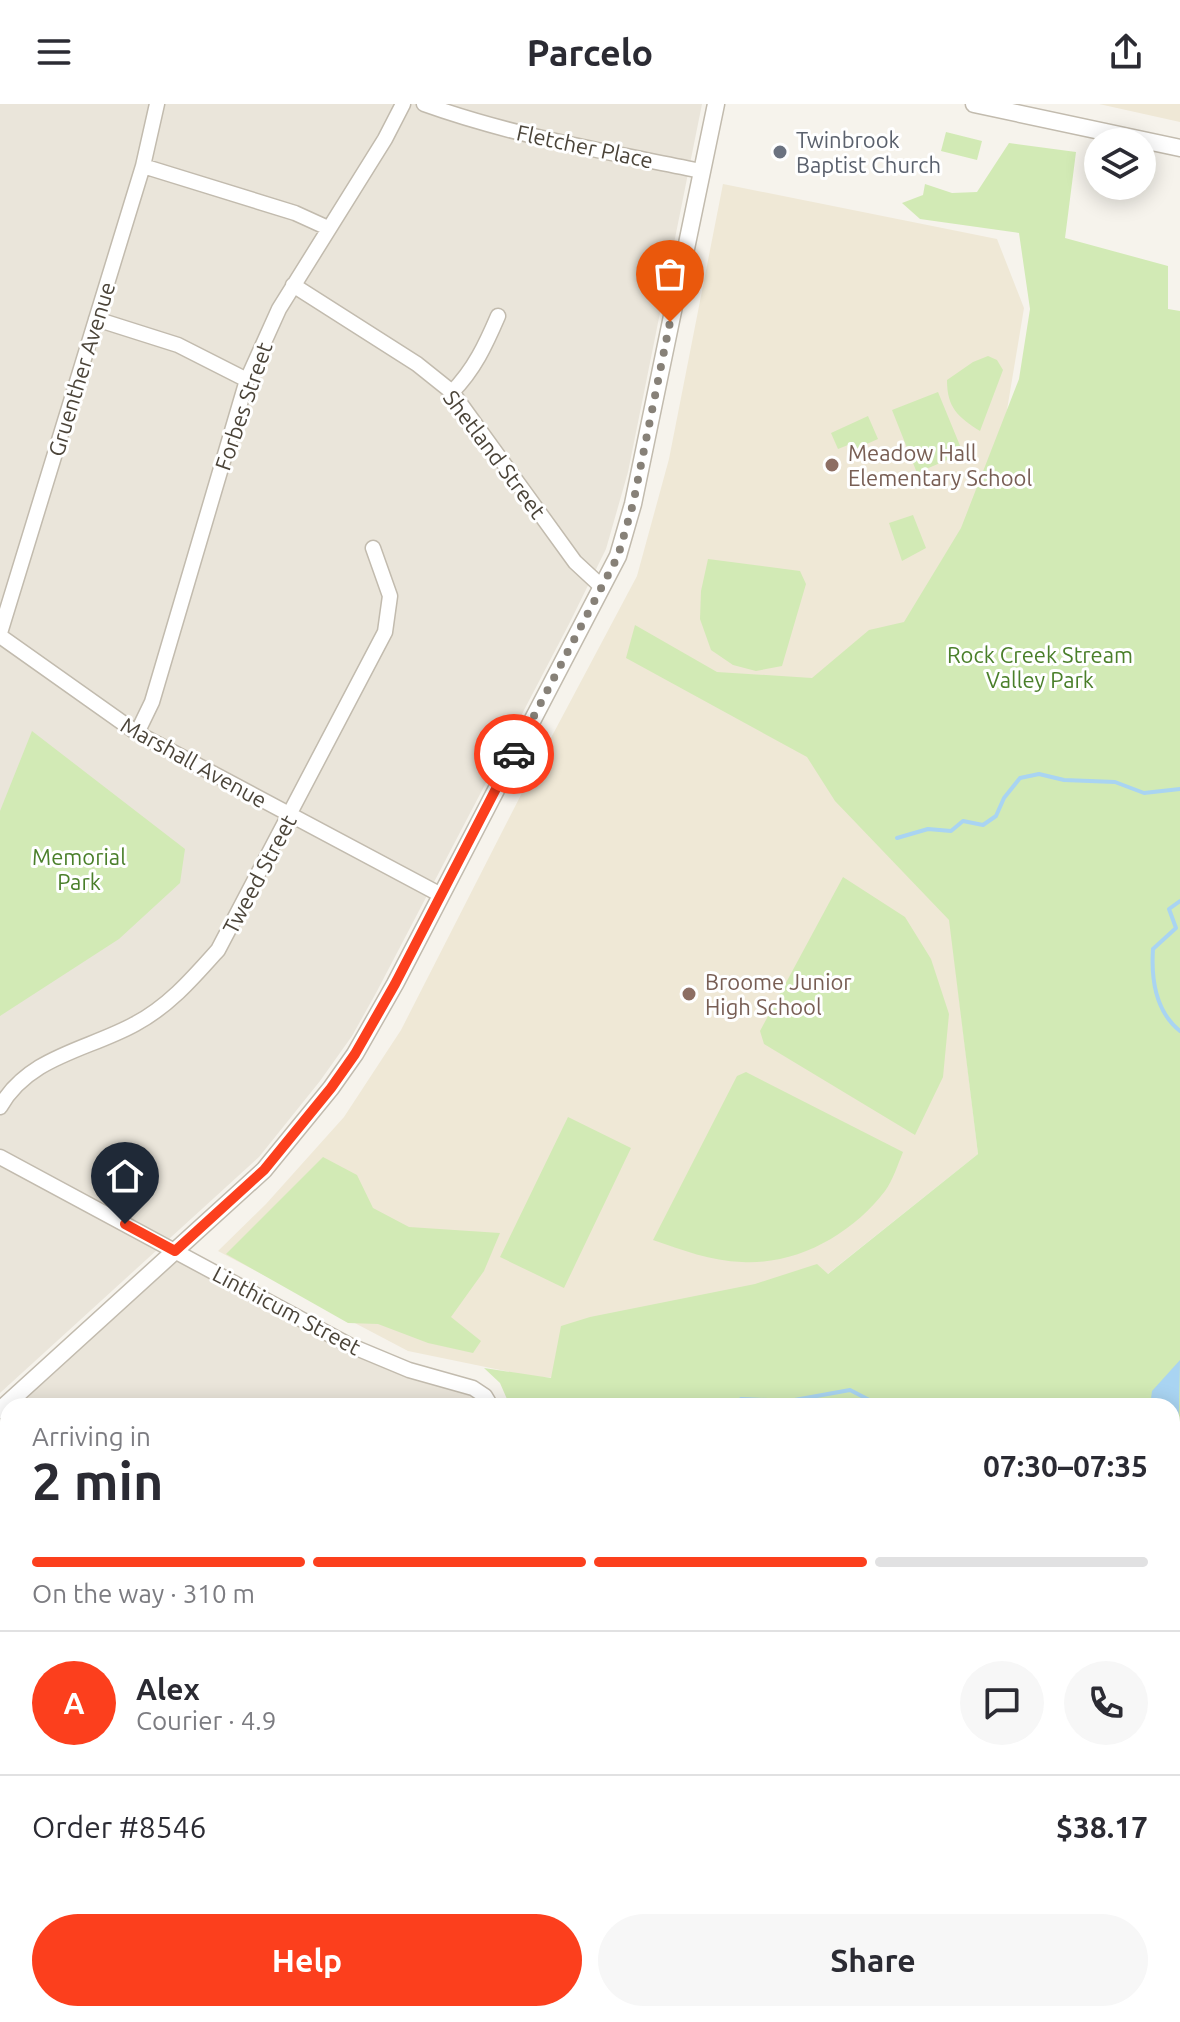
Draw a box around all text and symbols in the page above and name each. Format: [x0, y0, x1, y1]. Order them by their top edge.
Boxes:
icon: menu [32, 30, 76, 74]
icon: share [1104, 30, 1148, 74]
text: Parcelo [527, 32, 653, 73]
street label: Fletcher Place [514, 119, 656, 173]
place label: Twinbrook Baptist Church [796, 127, 941, 177]
map controls [1084, 128, 1156, 200]
button: layers [1084, 128, 1156, 200]
marker: Twinbrook Baptist Church [771, 143, 789, 161]
pin [636, 240, 704, 322]
icon: bag [648, 252, 692, 296]
street label: Gruenther Avenue [43, 279, 119, 459]
street label: Forbes Street [209, 338, 277, 473]
street label: Shetland Street [439, 385, 552, 523]
place label: Meadow Hall Elementary School [848, 440, 1032, 490]
marker: Meadow Hall Elementary School [823, 456, 841, 474]
park label: Rock Creek Stream Valley Park [947, 642, 1133, 692]
street label: Marshall Avenue [117, 712, 271, 812]
courier [474, 714, 554, 794]
icon: car [492, 732, 536, 776]
street label: Tweed Street [217, 810, 301, 938]
park label: Memorial Park [32, 844, 126, 894]
place label: Broome Junior High School [705, 969, 852, 1019]
marker: Broome Junior High School [680, 985, 698, 1003]
pin [91, 1142, 159, 1224]
icon: home [103, 1154, 147, 1198]
street label: Linthicum Street [209, 1260, 366, 1360]
text: Arriving in [32, 1422, 151, 1451]
text: 07:30–07:35 [983, 1449, 1148, 1483]
text: 2 min [32, 1452, 163, 1510]
text: On the way · 310 m [32, 1579, 255, 1608]
button: chat [960, 1661, 1044, 1745]
button: phone [1064, 1661, 1148, 1745]
text: Alex [136, 1672, 200, 1706]
text: A [63, 1686, 85, 1720]
text: Courier · 4.9 [136, 1706, 276, 1735]
text: Order #8546 [32, 1810, 206, 1844]
text: $38.17 [1056, 1810, 1148, 1844]
button: Help [32, 1914, 582, 2006]
button: Share [598, 1914, 1148, 2006]

